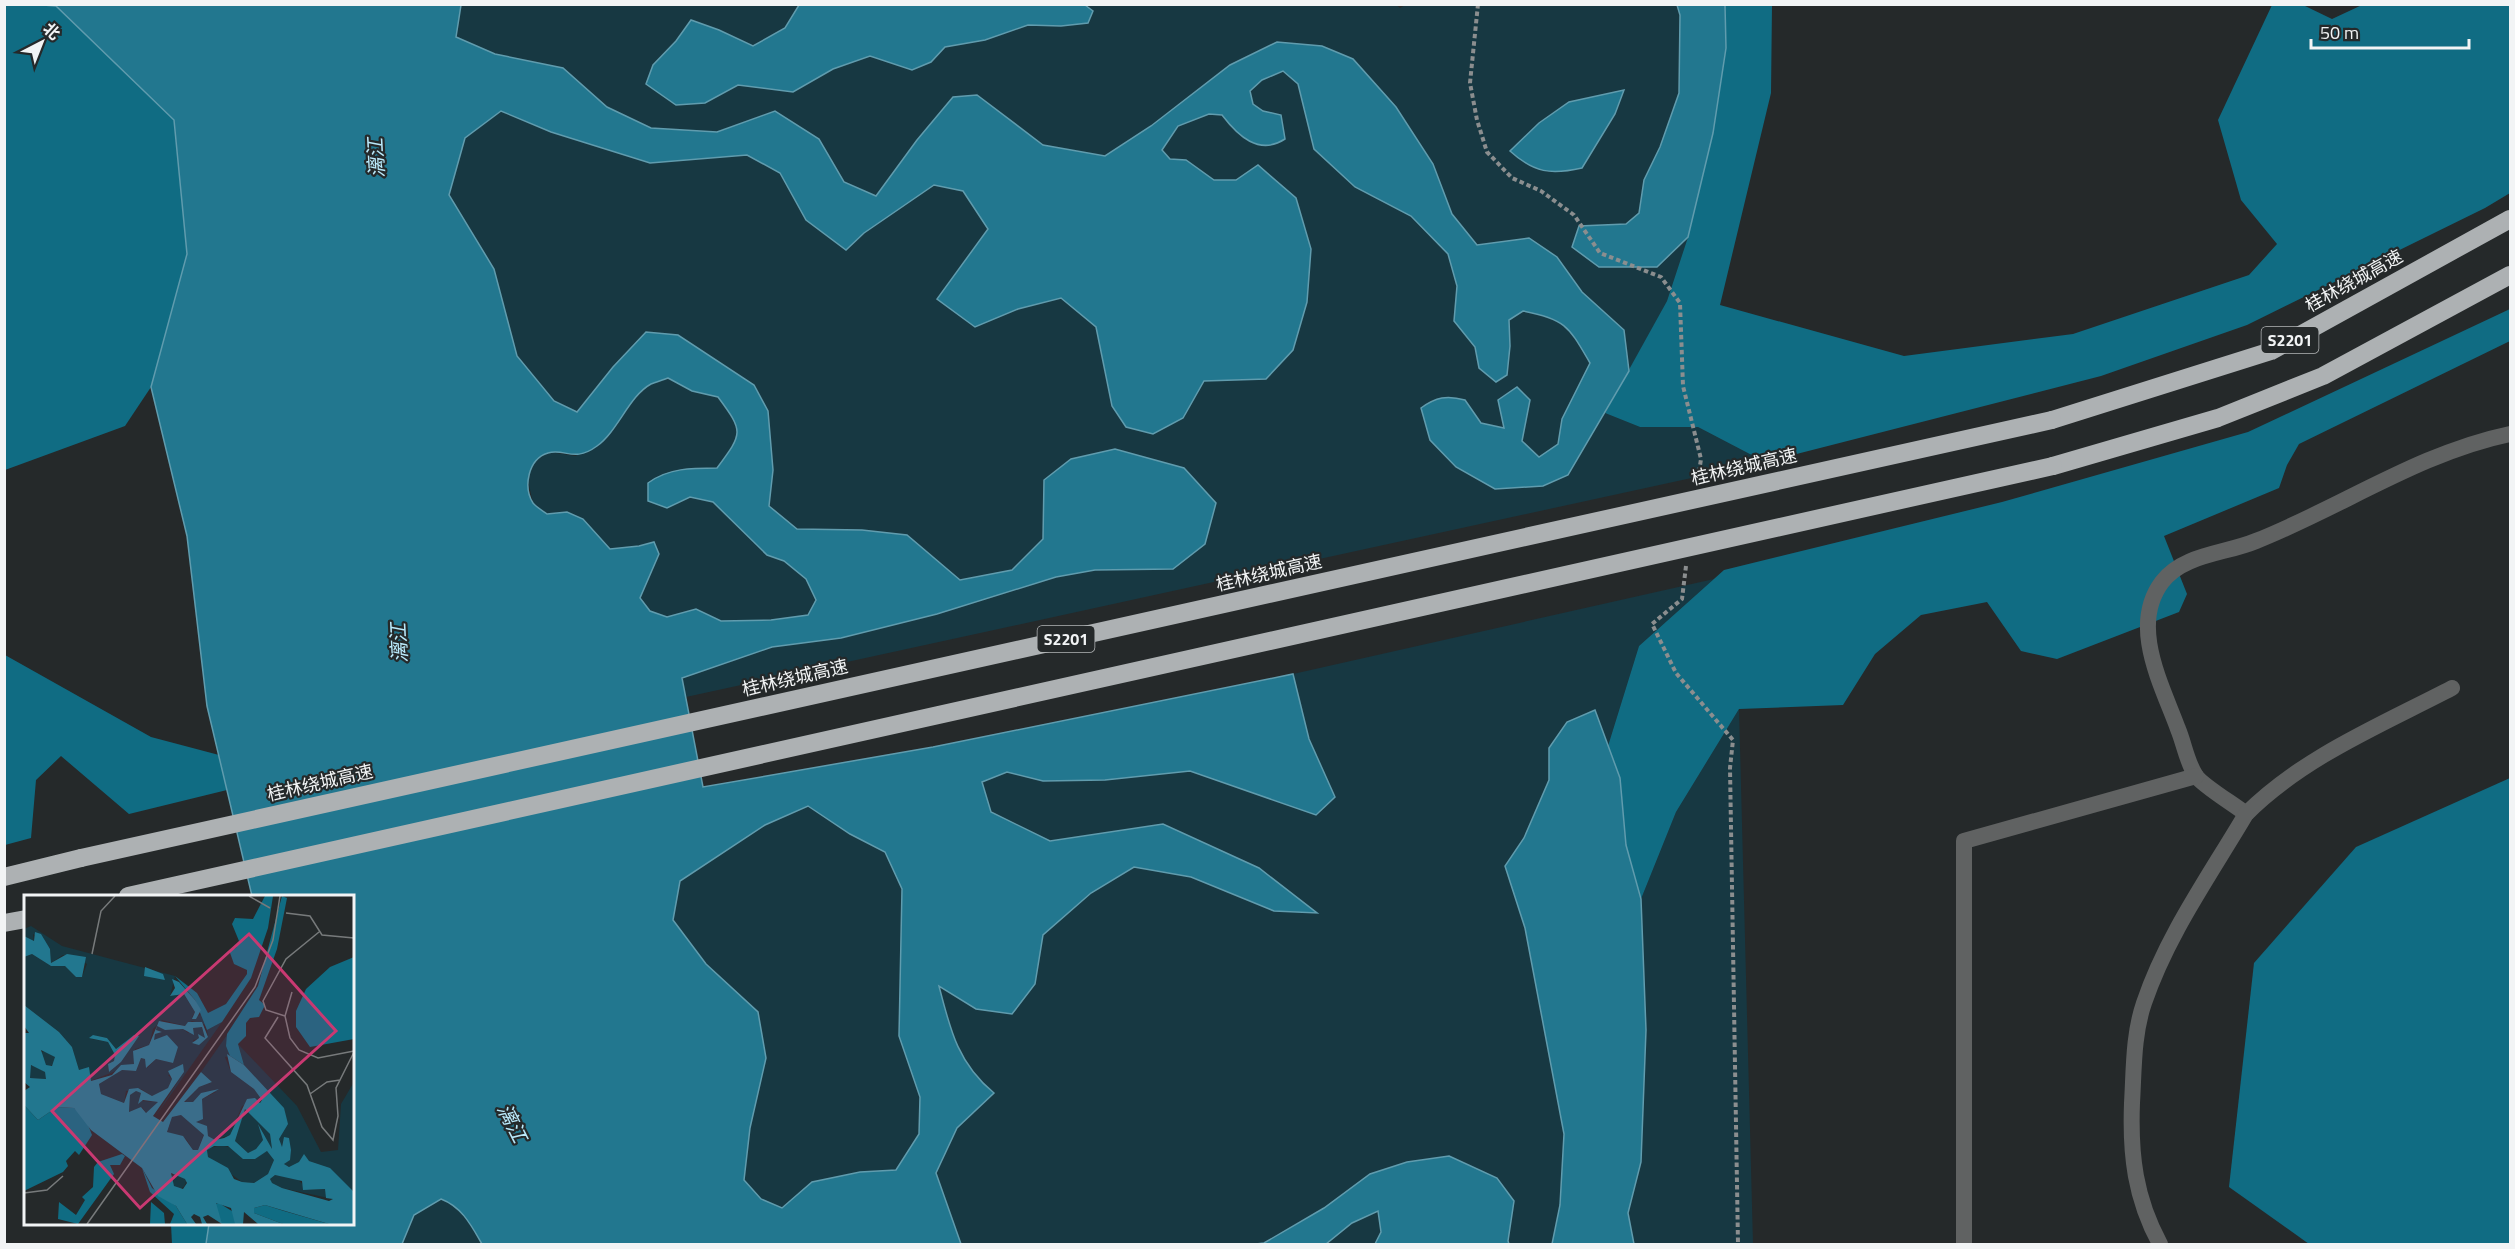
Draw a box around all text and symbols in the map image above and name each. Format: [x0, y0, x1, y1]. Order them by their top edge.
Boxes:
north arrow [12, 12, 72, 72]
scale bar [2311, 12, 2468, 50]
text: 北 [38, 17, 66, 45]
text: 50 m [2320, 19, 2359, 46]
water label: 漓江 [359, 135, 392, 179]
street label: 桂林绕城高速 [2300, 243, 2408, 319]
road number: S2201 [2262, 327, 2318, 353]
street label: 桂林绕城高速 [1688, 441, 1800, 492]
street label: 桂林绕城高速 [1213, 547, 1325, 598]
water label: 漓江 [382, 620, 415, 664]
road number: S2201 [1038, 626, 1094, 652]
street label: 桂林绕城高速 [739, 652, 851, 703]
street label: 桂林绕城高速 [264, 757, 376, 808]
inset map [24, 895, 354, 1225]
water label: 漓江 [490, 1098, 536, 1149]

